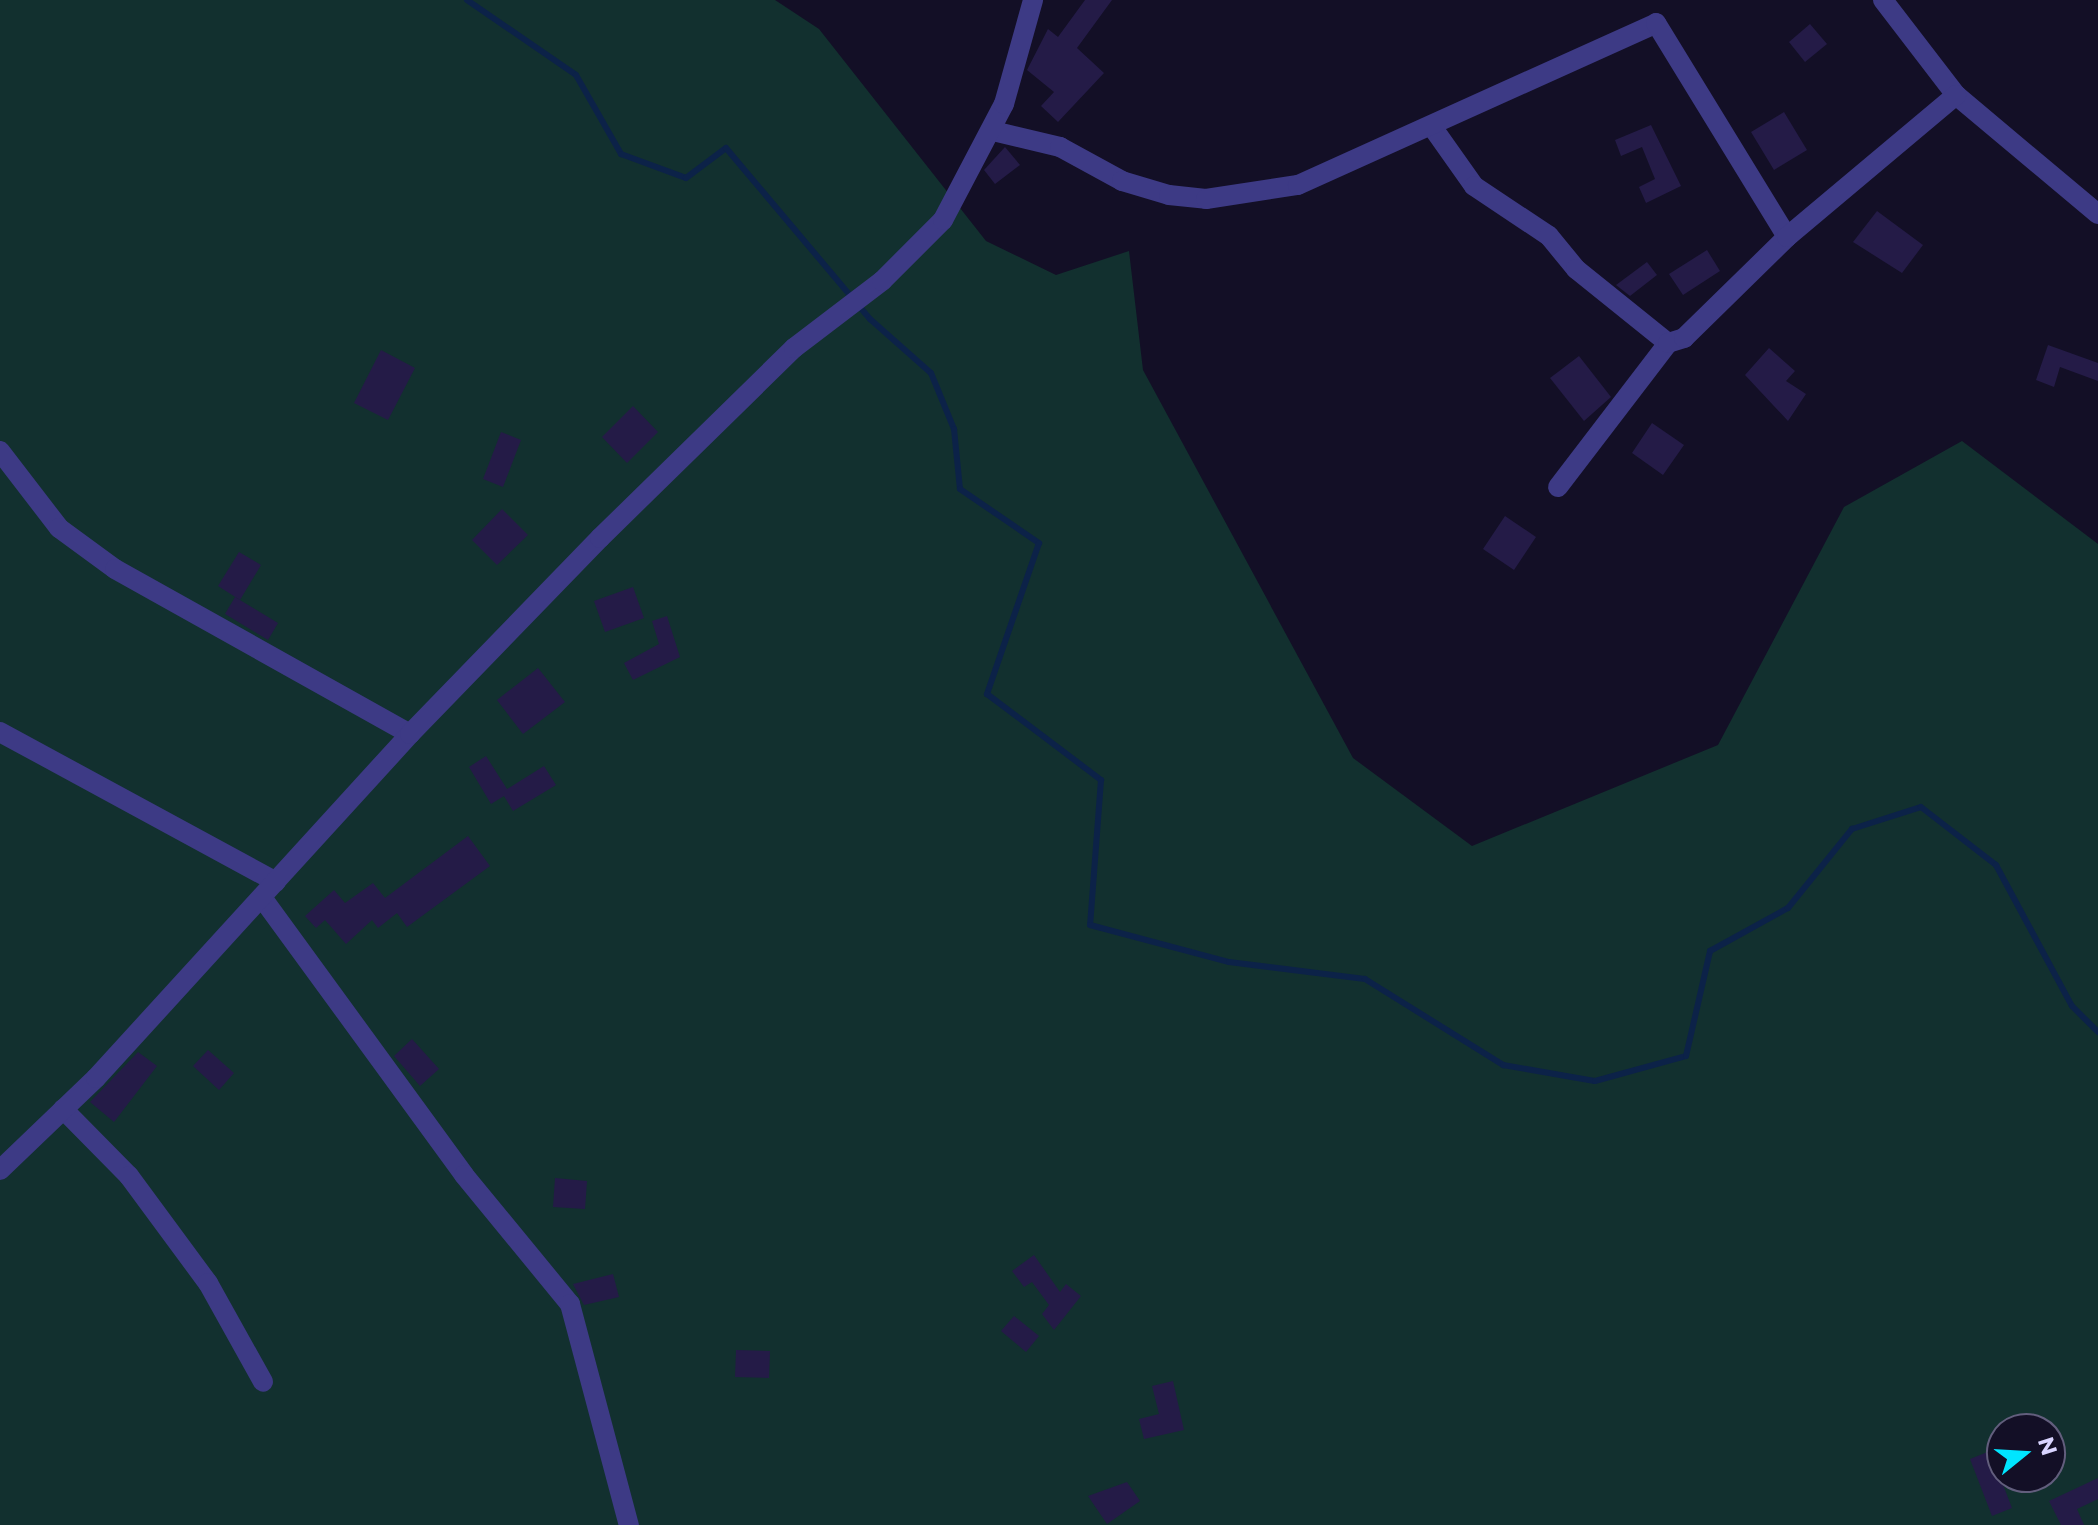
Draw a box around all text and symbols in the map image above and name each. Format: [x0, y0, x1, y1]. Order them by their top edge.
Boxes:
north arrow [1986, 1413, 2066, 1493]
text: N [2032, 1433, 2063, 1459]

